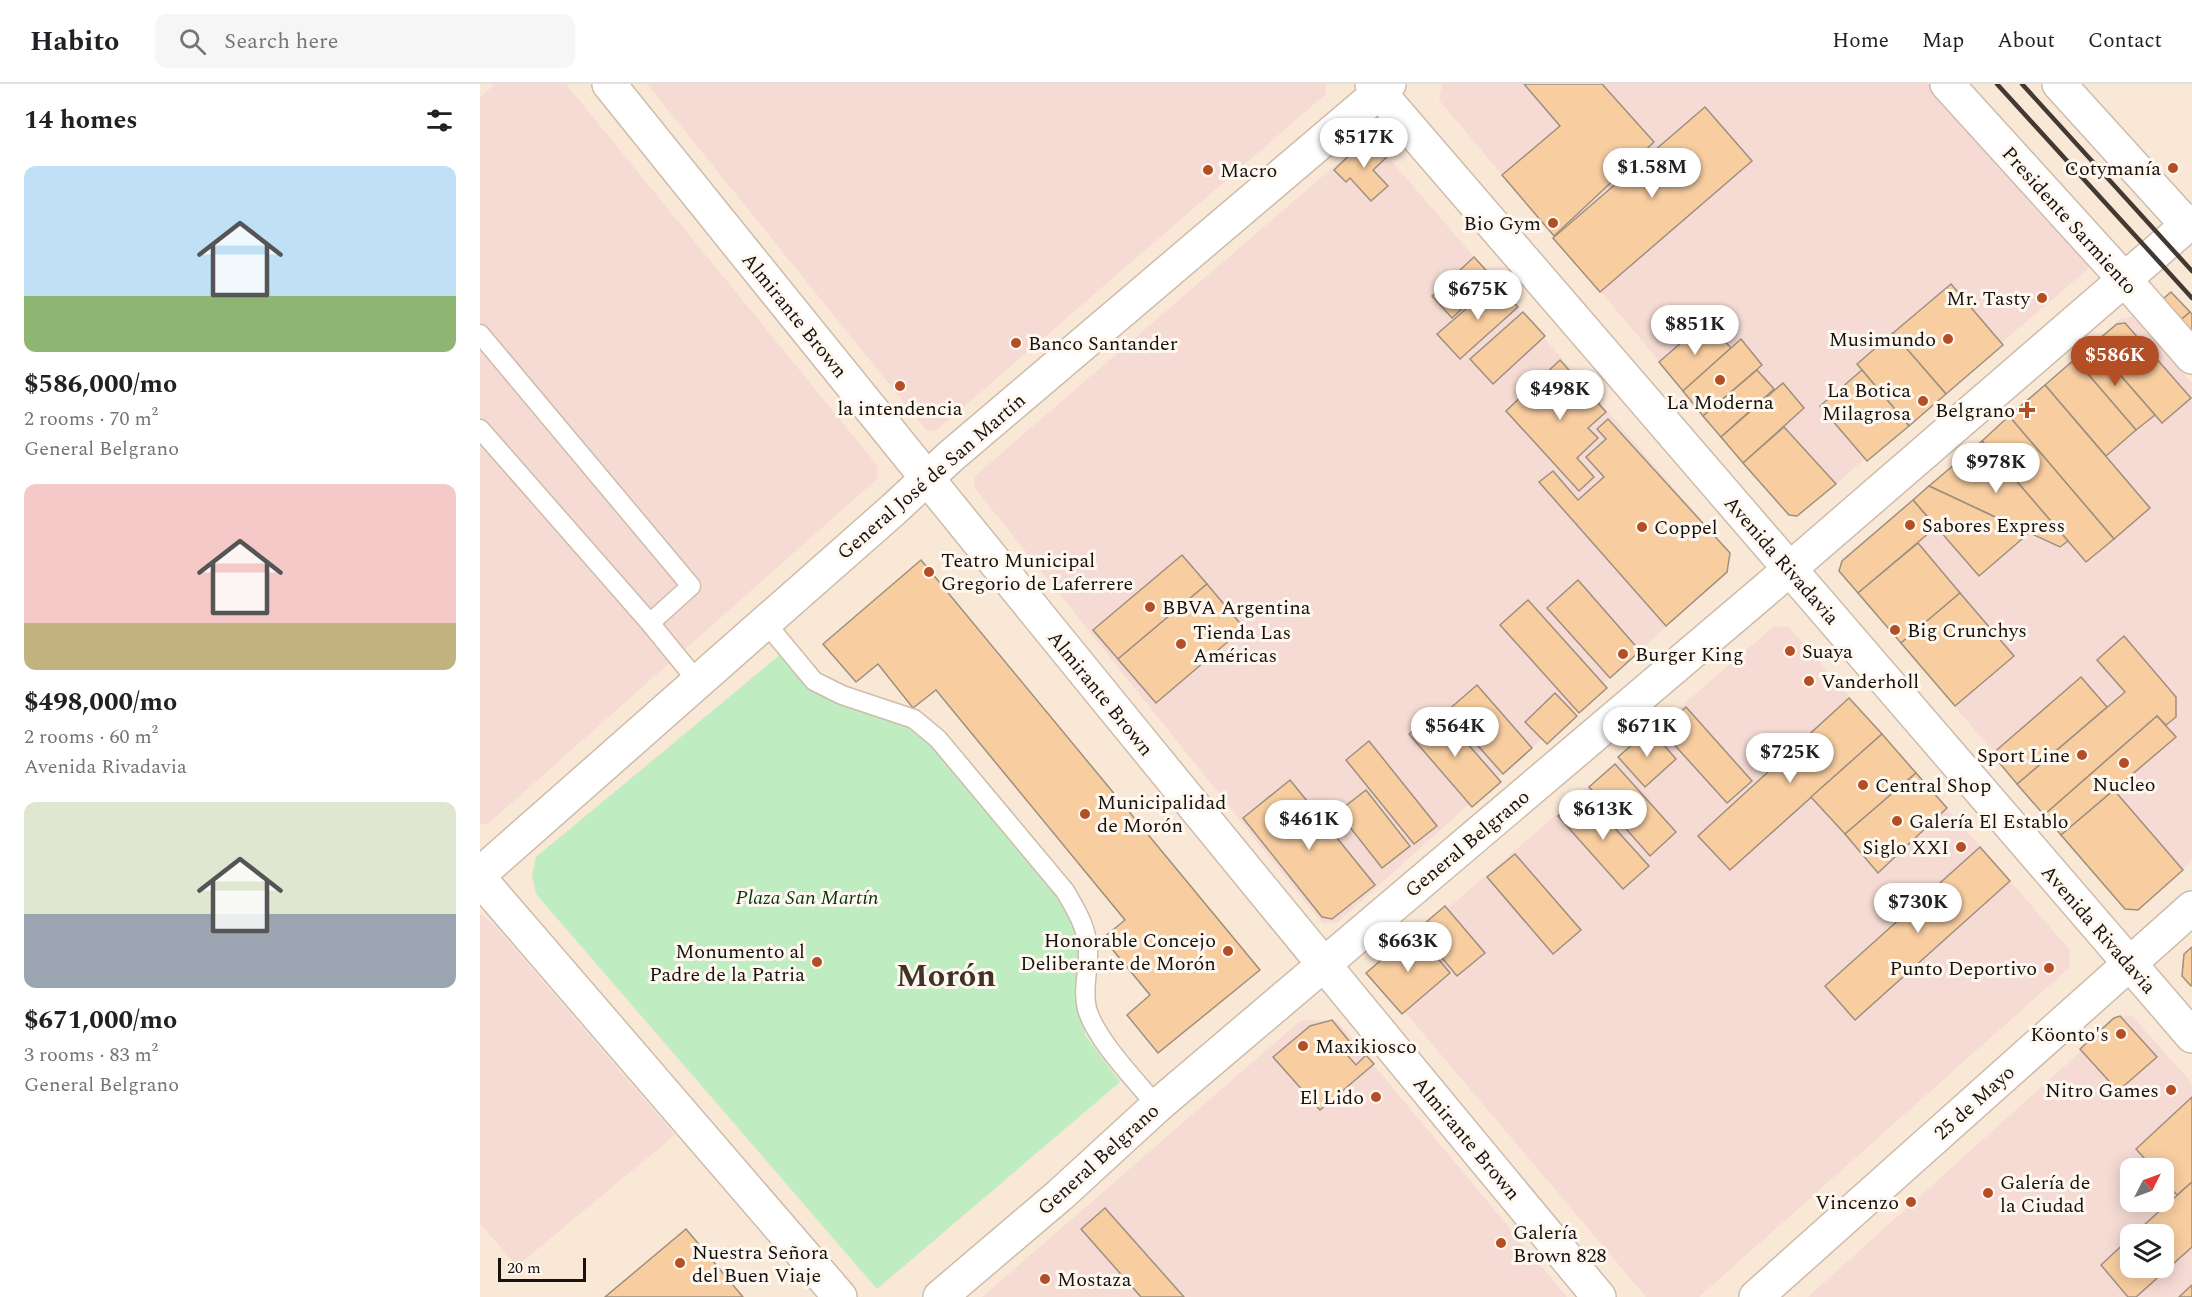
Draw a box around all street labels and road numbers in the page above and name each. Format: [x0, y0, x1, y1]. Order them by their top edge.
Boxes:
street label: Presidente Sarmiento [1994, 140, 2144, 302]
street label: Almirante Brown [734, 246, 854, 385]
street label: General José de San Martín [831, 386, 1033, 567]
street label: Avenida Rivadavia [1717, 489, 1846, 632]
street label: Almirante Brown [1040, 624, 1160, 763]
street label: General Belgrano [1399, 782, 1537, 905]
street label: Avenida Rivadavia [2034, 858, 2163, 1001]
street label: 25 de Mayo [1927, 1058, 2022, 1147]
street label: Almirante Brown [1405, 1070, 1527, 1207]
street label: General Belgrano [1031, 1097, 1166, 1223]

